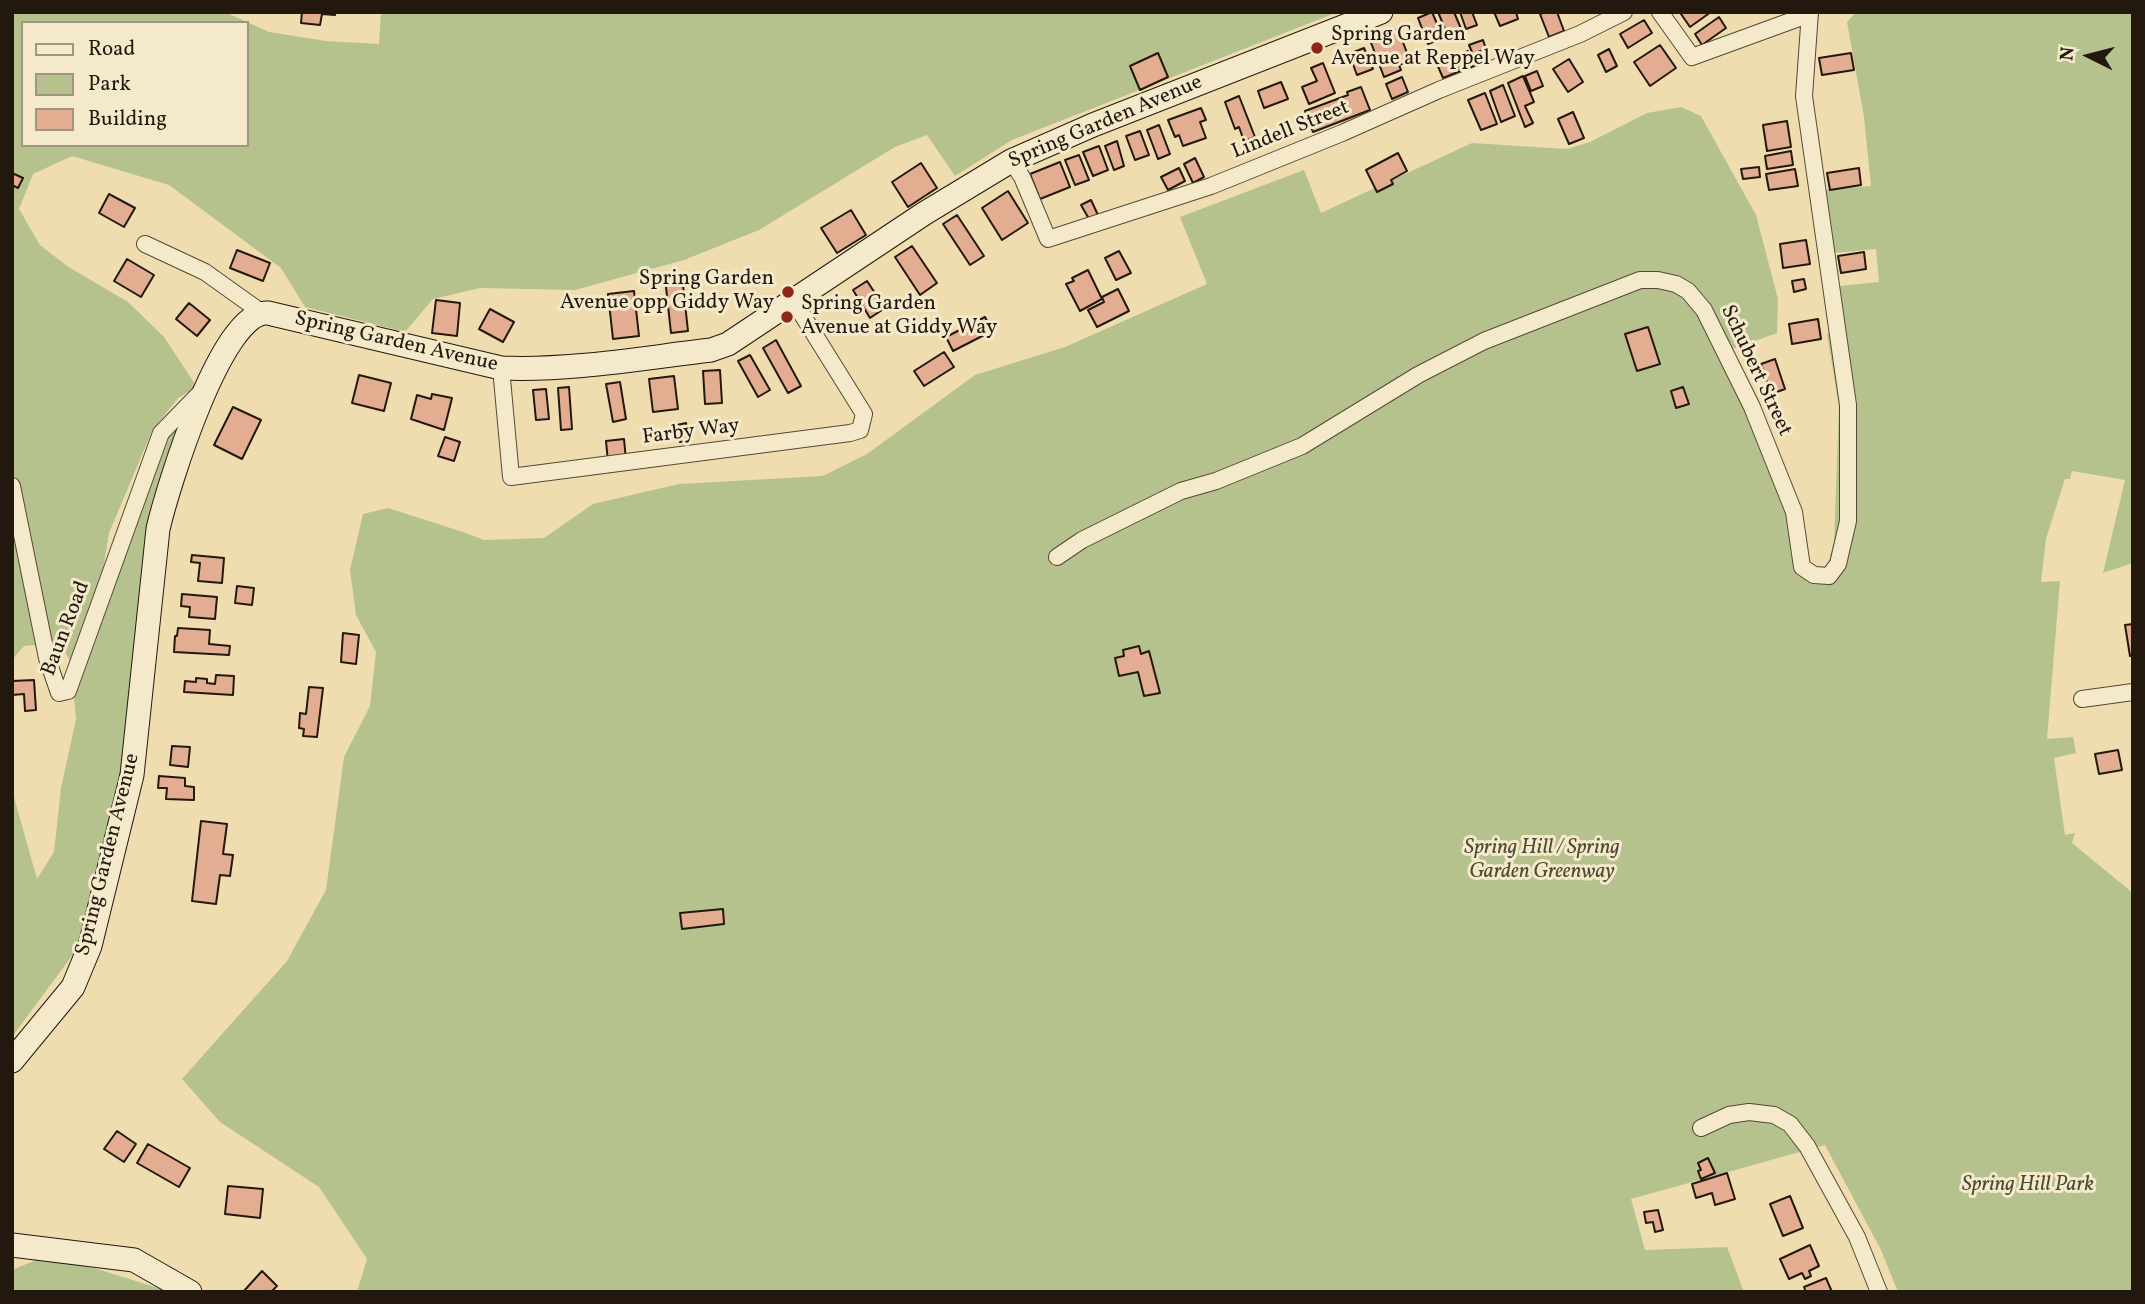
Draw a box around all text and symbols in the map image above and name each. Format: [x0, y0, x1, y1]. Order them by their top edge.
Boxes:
legend [21, 21, 248, 147]
north arrow [2054, 21, 2124, 91]
place label: Spring Garden Avenue at Reppel Way [1331, 23, 1535, 73]
text: Road [88, 35, 135, 64]
marker: Spring Garden Avenue at Reppel Way [1309, 40, 1325, 56]
text: N [2054, 46, 2082, 62]
text: Park [88, 70, 131, 99]
street label: Spring Garden Avenue [1005, 71, 1207, 175]
street label: Lindell Street [1229, 96, 1353, 166]
text: Building [88, 105, 167, 134]
place label: Spring Garden Avenue opp Giddy Way [560, 267, 774, 317]
marker: Spring Garden Avenue opp Giddy Way [780, 284, 796, 300]
place label: Spring Garden Avenue at Giddy Way [801, 292, 997, 342]
street label: Schubert Street [1714, 301, 1796, 441]
street label: Spring Garden Avenue [292, 307, 500, 379]
marker: Spring Garden Avenue at Giddy Way [779, 309, 795, 325]
street label: Farby Way [641, 415, 741, 451]
street label: Baun Road [37, 578, 97, 680]
street label: Spring Garden Avenue [72, 751, 146, 959]
park label: Spring Hill / Spring Garden Greenway [1464, 836, 1620, 886]
park label: Spring Hill Park [1962, 1173, 2094, 1199]

